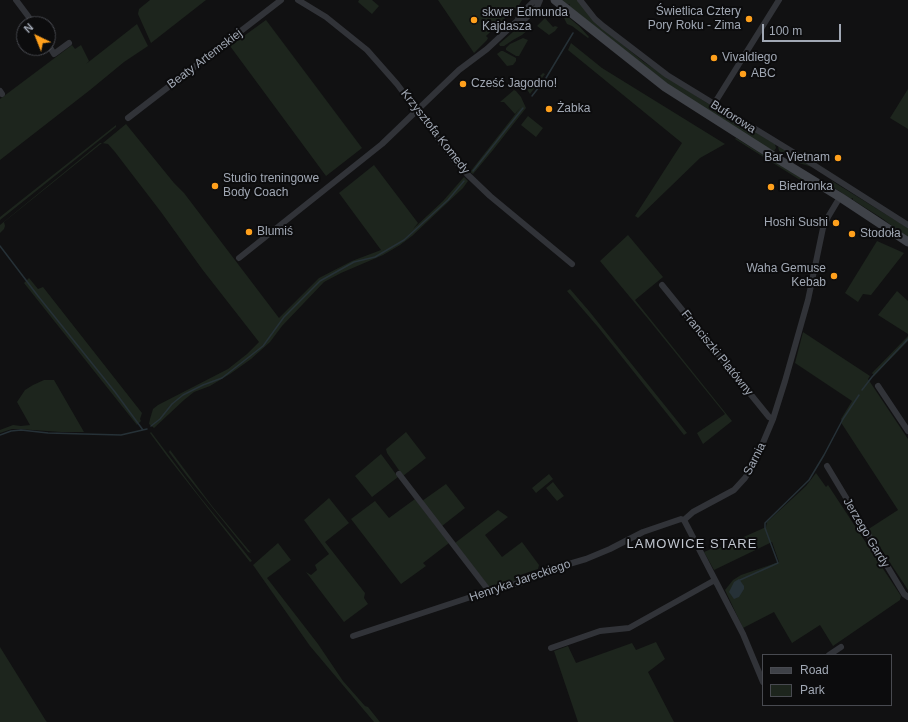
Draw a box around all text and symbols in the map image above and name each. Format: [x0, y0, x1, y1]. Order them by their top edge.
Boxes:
place label: Świetlica Cztery Pory Roku - Zima [648, 5, 741, 33]
place label: skwer Edmunda Kajdasza [482, 6, 568, 34]
marker: Świetlica Cztery Pory Roku - Zima [744, 14, 754, 24]
marker: skwer Edmunda Kajdasza [469, 15, 479, 25]
north arrow [16, 16, 56, 56]
scale bar [764, 16, 843, 42]
text: N [21, 21, 35, 35]
text: 100 m [769, 24, 802, 38]
street label: Beaty Artemskiej [165, 26, 245, 92]
place label: Vivaldiego [722, 51, 777, 65]
marker: Vivaldiego [709, 53, 719, 63]
place label: ABC [751, 67, 776, 81]
marker: ABC [738, 69, 748, 79]
place label: Cześć Jagodno! [471, 77, 557, 91]
marker: Cześć Jagodno! [458, 79, 468, 89]
street label: Krzysztofa Komedy [398, 87, 472, 177]
street label: Buforowa [708, 97, 758, 137]
place label: Żabka [557, 102, 590, 116]
marker: Żabka [544, 104, 554, 114]
place label: Bar Vietnam [764, 151, 830, 165]
marker: Bar Vietnam [833, 153, 843, 163]
place label: Studio treningowe Body Coach [223, 172, 319, 200]
place label: Biedronka [779, 180, 833, 194]
marker: Studio treningowe Body Coach [210, 181, 220, 191]
marker: Biedronka [766, 182, 776, 192]
place label: Hoshi Sushi [764, 216, 828, 230]
marker: Hoshi Sushi [831, 218, 841, 228]
place label: Blumiś [257, 225, 293, 239]
marker: Blumiś [244, 227, 254, 237]
place label: Stodoła [860, 227, 901, 241]
marker: Stodoła [847, 229, 857, 239]
place label: Waha Gemuse Kebab [746, 262, 826, 290]
marker: Waha Gemuse Kebab [829, 271, 839, 281]
street label: Franciszki Platówny [678, 307, 756, 399]
street label: Sarnia [741, 440, 769, 478]
street label: Jerzego Gardy [840, 496, 892, 570]
district label: LAMOWICE STARE [627, 536, 757, 552]
street label: Henryka Jareckiego [468, 557, 572, 605]
legend [762, 654, 892, 706]
text: Road [800, 663, 829, 677]
text: Park [800, 683, 825, 697]

